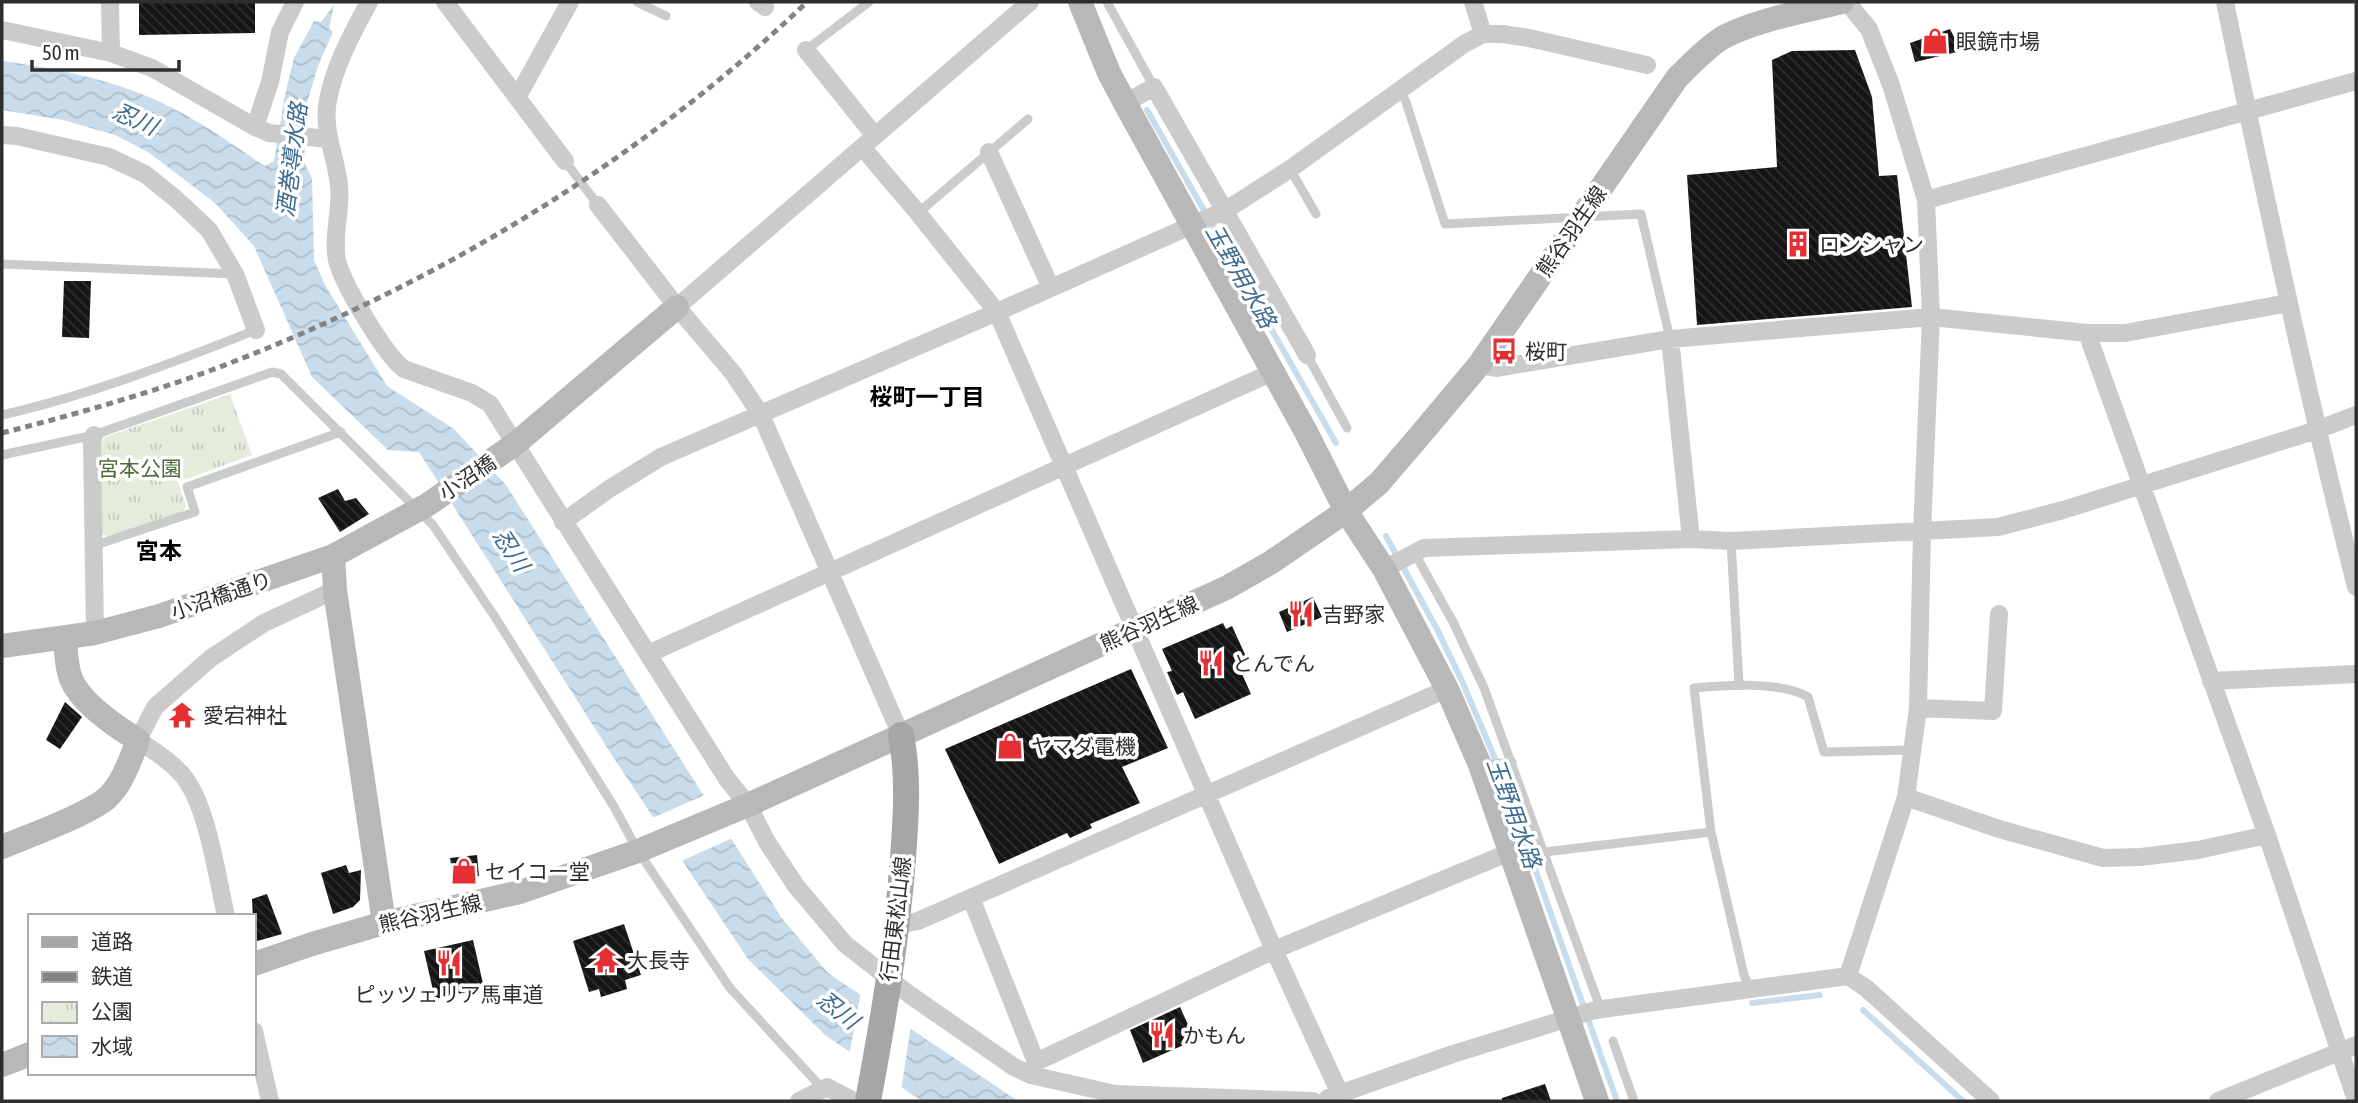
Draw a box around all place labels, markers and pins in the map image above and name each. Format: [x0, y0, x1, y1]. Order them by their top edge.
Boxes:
shop icon: 眼鏡市場 [1920, 26, 1950, 56]
place label: 眼鏡市場 [1956, 29, 2040, 53]
building icon: ロンシャン [1783, 229, 1813, 259]
place label: ロンシャン [1819, 232, 1924, 256]
bus stop icon: 桜町 [1489, 336, 1519, 366]
place label: 桜町 [1525, 339, 1567, 363]
restaurant icon: 吉野家 [1286, 599, 1316, 629]
place label: 吉野家 [1322, 602, 1385, 626]
restaurant icon: とんでん [1196, 648, 1226, 678]
place label: とんでん [1232, 651, 1315, 675]
temple icon: 愛宕神社 [167, 700, 197, 730]
place label: 愛宕神社 [203, 703, 287, 727]
shop icon: ヤマダ電機 [995, 731, 1025, 761]
place label: ヤマダ電機 [1031, 734, 1136, 758]
shop icon: セイコー堂 [449, 856, 479, 886]
place label: セイコー堂 [485, 859, 590, 883]
temple icon: 大長寺 [591, 945, 621, 975]
restaurant icon: ピッツェリア馬車道 [434, 948, 464, 978]
place label: 大長寺 [627, 948, 690, 972]
place label: ピッツェリア馬車道 [355, 982, 544, 1006]
restaurant icon: かもん [1147, 1020, 1177, 1050]
place label: かもん [1183, 1023, 1246, 1047]

